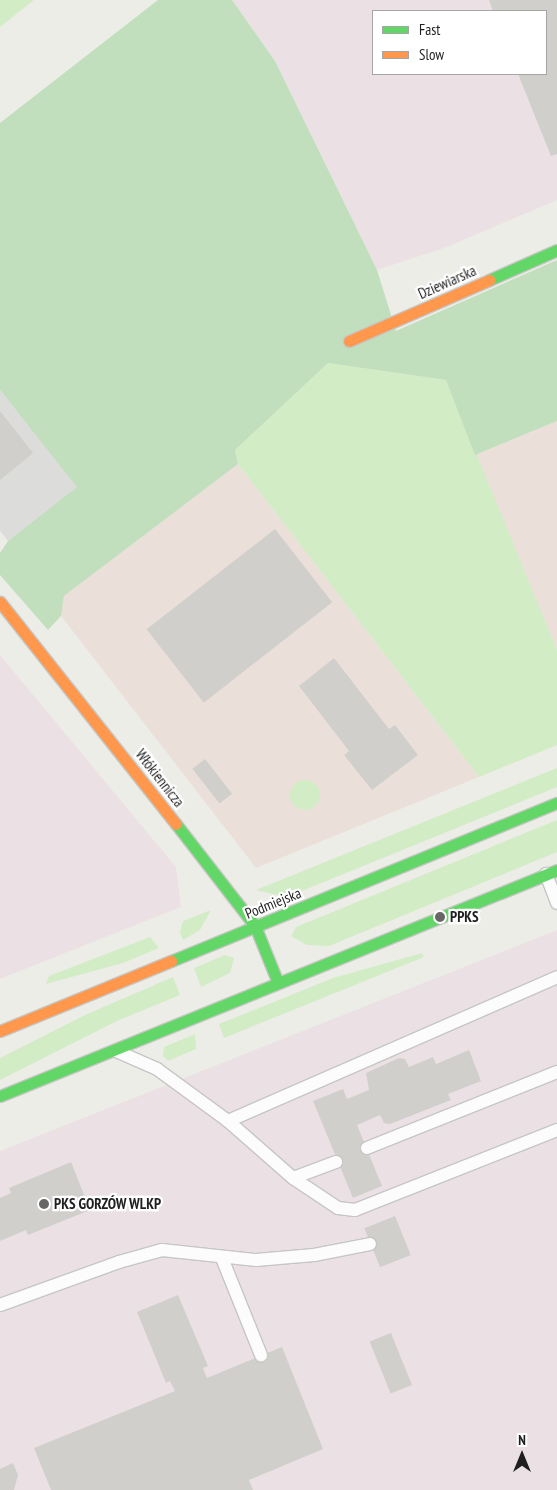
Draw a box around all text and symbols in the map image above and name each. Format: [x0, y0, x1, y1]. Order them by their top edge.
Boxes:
legend [372, 10, 547, 75]
text: Fast [419, 20, 440, 39]
text: Slow [419, 45, 444, 64]
street label: Dziewiarska [415, 261, 479, 303]
street label: Włókiennicza [132, 746, 188, 810]
street label: Podmiejska [242, 884, 304, 922]
place label: PPKS [450, 908, 479, 926]
marker: PPKS [434, 911, 446, 923]
place label: PKS GORZÓW WLKP [54, 1195, 162, 1213]
marker: PKS GORZÓW WLKP [38, 1198, 50, 1210]
north arrow [497, 1430, 547, 1480]
text: N [518, 1431, 526, 1449]

